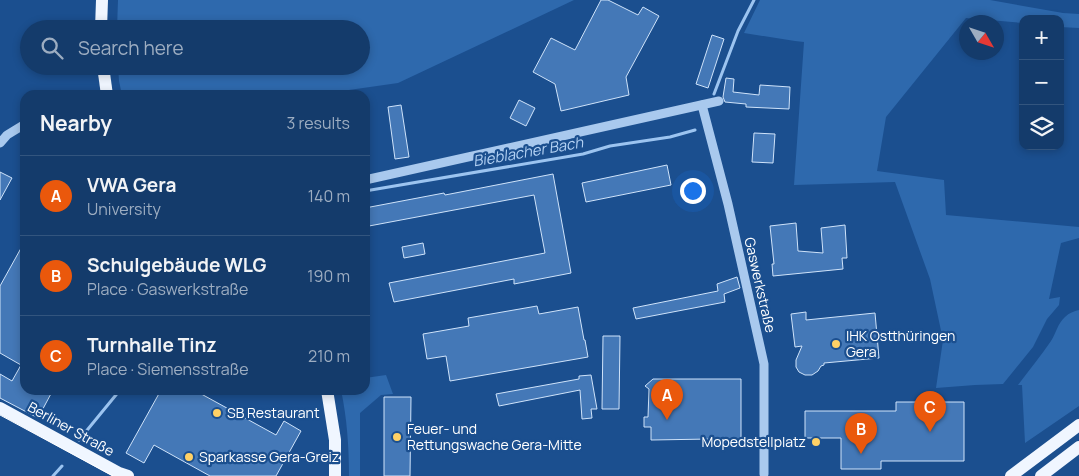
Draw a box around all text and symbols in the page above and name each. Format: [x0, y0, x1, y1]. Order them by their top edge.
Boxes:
north arrow [959, 15, 1004, 60]
map controls [1019, 15, 1064, 150]
button: + [1019, 15, 1064, 60]
search box [20, 20, 370, 75]
icon: search [38, 34, 66, 62]
text: Search here [78, 35, 184, 61]
button: − [1019, 60, 1064, 105]
button: layers [1019, 105, 1064, 150]
text: Nearby [40, 109, 112, 137]
text: 3 results [287, 112, 350, 134]
water label: Bieblacher Bach [471, 131, 586, 172]
text: VWA Gera [87, 172, 177, 198]
your location [680, 178, 706, 204]
text: A [51, 185, 61, 207]
text: 140 m [308, 185, 350, 207]
text: University [87, 198, 161, 220]
street label: Gaswerkstraße [740, 235, 781, 334]
text: Schulgebäude WLG [87, 252, 266, 278]
text: B [51, 265, 61, 287]
text: 190 m [307, 265, 350, 287]
text: Place · Gaswerkstraße [87, 278, 248, 300]
place label: IHK Ostthüringen Gera [846, 326, 955, 361]
text: Turnhalle Tinz [87, 332, 217, 358]
marker: IHK Ostthüringen Gera [830, 338, 842, 350]
text: C [50, 345, 62, 367]
text: 210 m [308, 345, 350, 367]
text: Place · Siemensstraße [87, 358, 249, 380]
pin: A [651, 379, 683, 420]
pin: C [914, 391, 946, 432]
street label: Berliner Straße [25, 397, 118, 460]
place label: SB Restaurant [227, 403, 320, 422]
marker: SB Restaurant [211, 407, 223, 419]
pin: B [845, 413, 877, 454]
place label: Feuer- und Rettungswache Gera-Mitte [407, 419, 582, 454]
marker: Feuer- und Rettungswache Gera-Mitte [391, 431, 403, 443]
place label: Mopedstellplatz [701, 432, 806, 451]
marker: Mopedstellplatz [810, 436, 822, 448]
place label: Sparkasse Gera-Greiz [199, 447, 339, 466]
marker: Sparkasse Gera-Greiz [183, 451, 195, 463]

